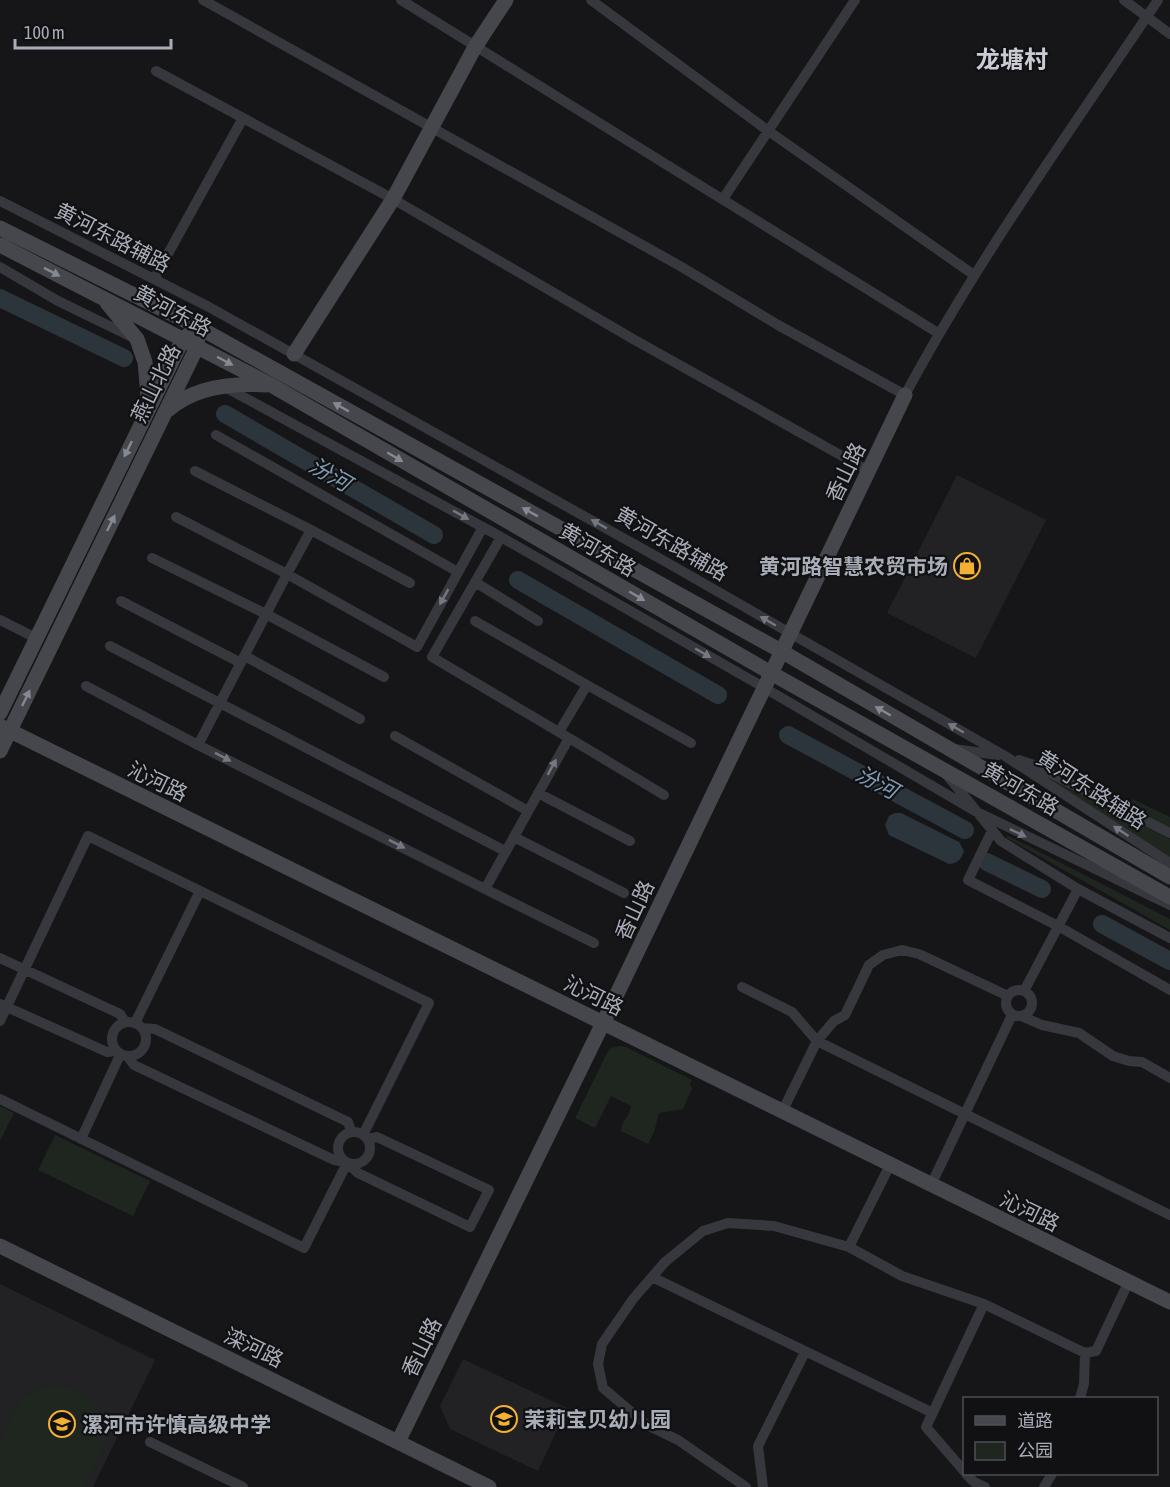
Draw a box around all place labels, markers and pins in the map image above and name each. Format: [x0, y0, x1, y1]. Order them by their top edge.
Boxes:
shop icon: 黄河路智慧农贸市场 [952, 551, 982, 581]
place label: 黄河路智慧农贸市场 [759, 554, 948, 578]
school or university icon: 茉莉宝贝幼儿园 [489, 1404, 519, 1434]
place label: 茉莉宝贝幼儿园 [524, 1407, 671, 1431]
school or university icon: 漯河市许慎高级中学 [47, 1409, 77, 1439]
place label: 漯河市许慎高级中学 [82, 1412, 271, 1436]

